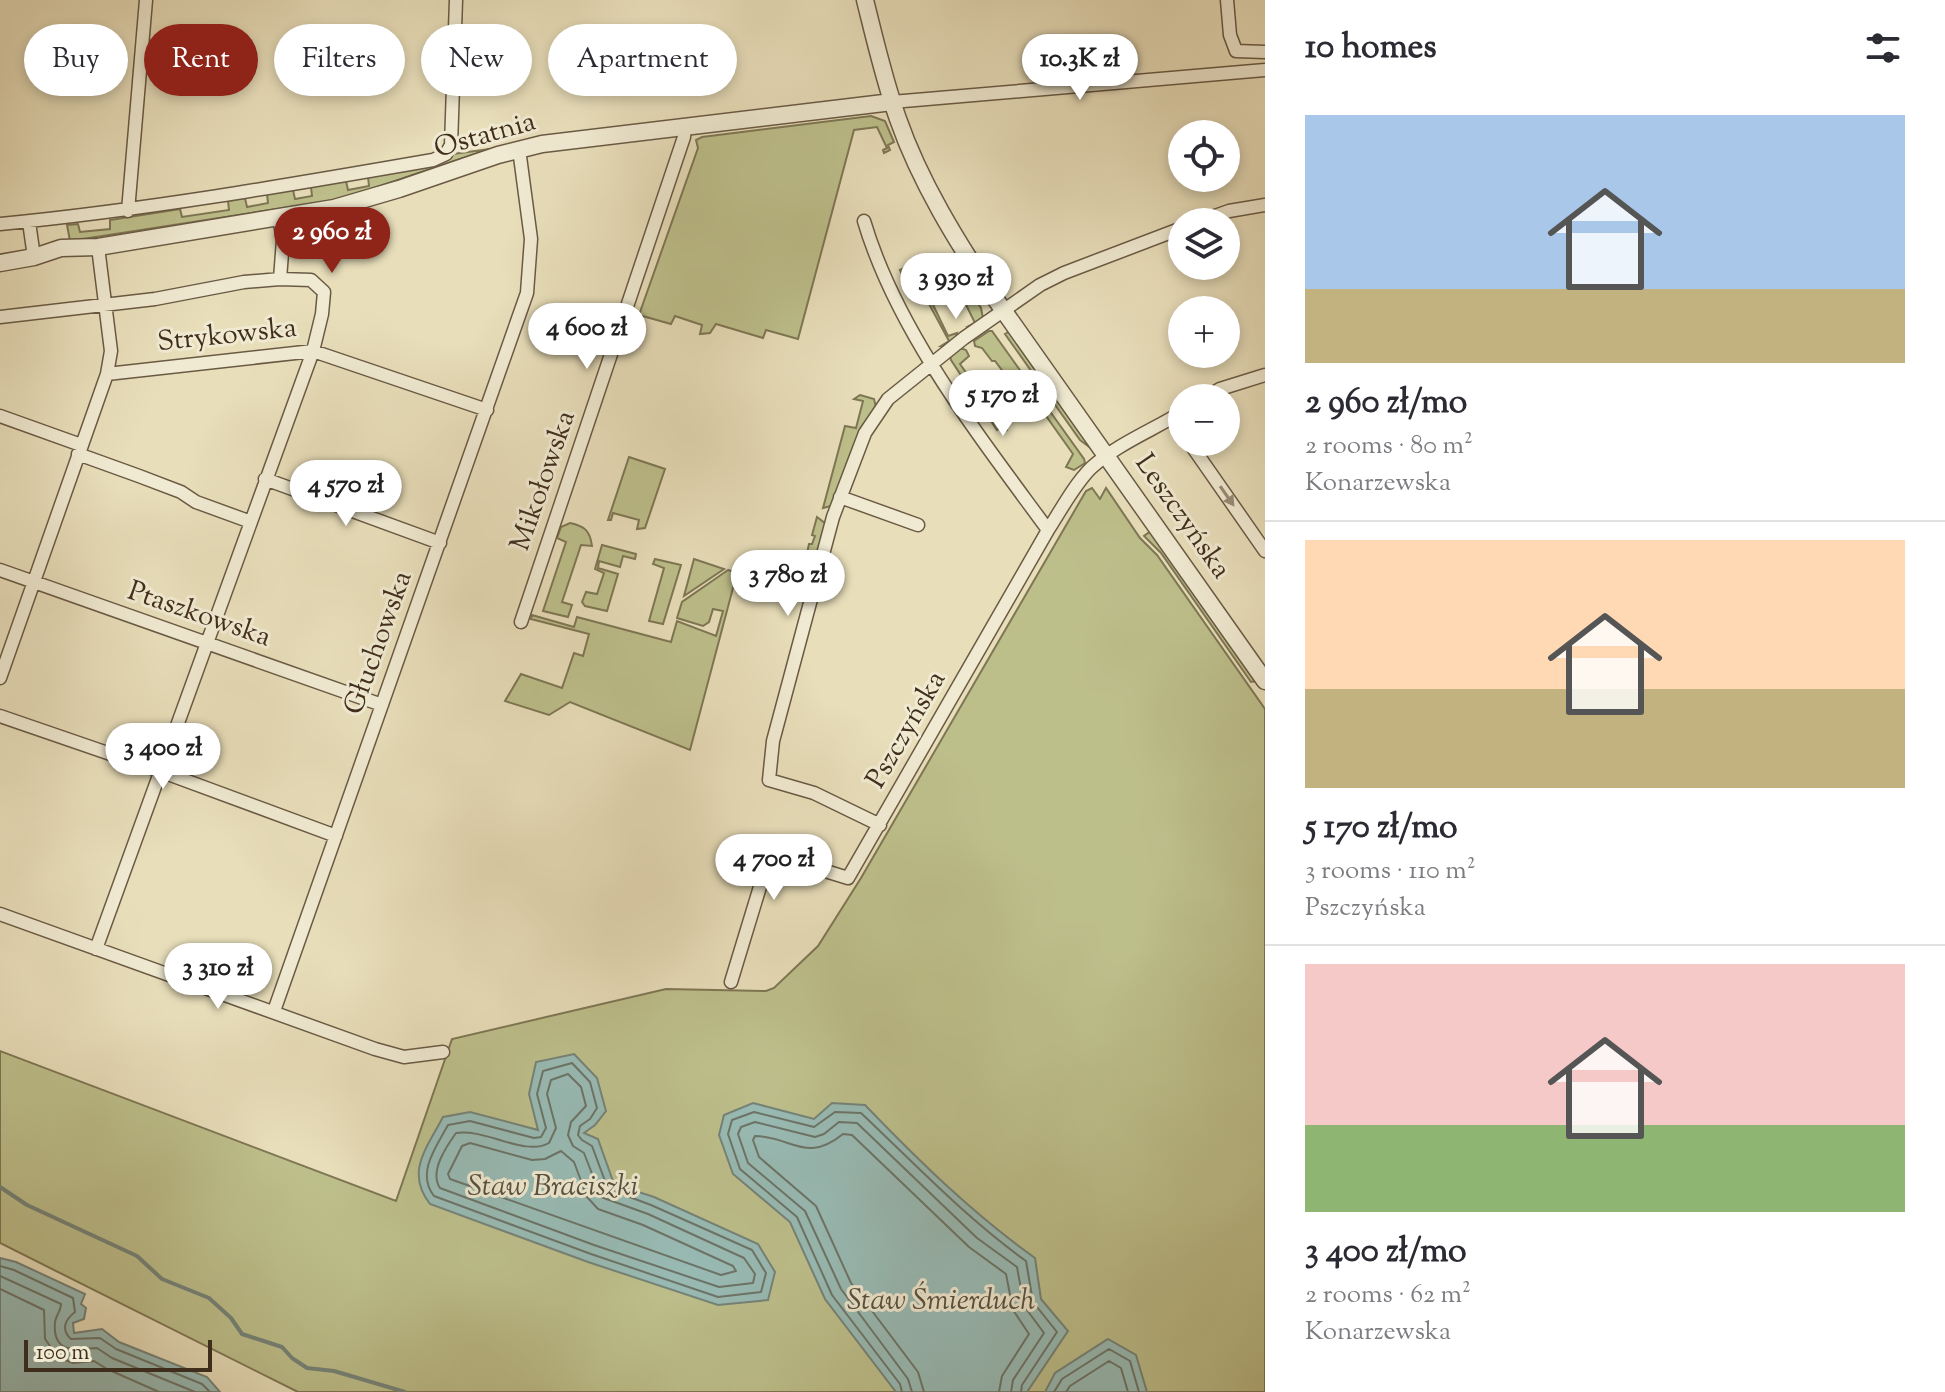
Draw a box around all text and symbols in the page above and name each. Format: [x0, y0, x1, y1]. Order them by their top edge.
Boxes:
chip: Buy [24, 24, 128, 96]
chip: Rent [144, 24, 258, 96]
chip: Filters [274, 24, 405, 96]
chip: New [421, 24, 532, 96]
chip: Apartment [548, 24, 737, 96]
text: 10 homes [1305, 24, 1437, 73]
icon: filters [1861, 26, 1905, 70]
pin: 10.3K zł [997, 34, 1163, 102]
text: 10.3K zł [1040, 41, 1120, 78]
street label: Ostatnia [429, 102, 541, 170]
map controls [1168, 120, 1240, 456]
button: locate [1168, 120, 1240, 192]
icon: home [1533, 167, 1677, 311]
pin: 2 960 zł [249, 207, 415, 275]
button: layers [1168, 208, 1240, 280]
text: 2 960 zł [292, 214, 372, 251]
pin: 3 930 zł [873, 253, 1039, 321]
text: 3 930 zł [918, 260, 994, 297]
button: + [1168, 296, 1240, 368]
pin: 4 600 zł [504, 303, 670, 371]
street label: Strykowska [155, 309, 299, 363]
text: 4 600 zł [546, 310, 628, 347]
pin: 5 170 zł [920, 370, 1086, 438]
text: 5 170 zł [967, 377, 1039, 414]
text: 2 960 zł/mo [1305, 379, 1467, 428]
button: − [1168, 384, 1240, 456]
street label: Mikołowska [501, 405, 587, 556]
text: 2 rooms · 80 m² [1305, 428, 1473, 465]
street label: Leszczyńska [1124, 446, 1240, 588]
pin: 4 570 zł [263, 460, 429, 528]
text: Konarzewska [1305, 465, 1451, 502]
text: 4 570 zł [308, 467, 384, 504]
one-way arrow [1219, 486, 1234, 507]
pin: 3 780 zł [705, 550, 871, 618]
text: 3 780 zł [749, 557, 827, 594]
street label: Głuchowska [335, 566, 423, 720]
street label: Ptaszkowska [122, 572, 276, 658]
icon: home [1533, 592, 1677, 736]
street label: Pszczyńska [857, 664, 957, 796]
pin: 3 400 zł [80, 723, 246, 791]
text: 3 400 zł [123, 730, 203, 767]
text: 5 170 zł/mo [1305, 804, 1458, 853]
pin: 4 700 zł [691, 834, 857, 902]
text: 4 700 zł [733, 841, 815, 878]
text: 3 rooms · 110 m² [1305, 853, 1476, 890]
text: Pszczyńska [1305, 890, 1426, 927]
pin: 3 310 zł [135, 943, 301, 1011]
text: 3 310 zł [182, 950, 254, 987]
icon: home [1533, 1016, 1677, 1160]
water label: Staw Braciszki [468, 1166, 638, 1209]
text: 3 400 zł/mo [1305, 1228, 1467, 1277]
text: 2 rooms · 62 m² [1305, 1277, 1471, 1314]
water label: Staw Śmierduch [847, 1280, 1035, 1323]
text: Konarzewska [1305, 1314, 1451, 1351]
scale bar [24, 1336, 212, 1372]
text: 100 m [36, 1338, 89, 1370]

